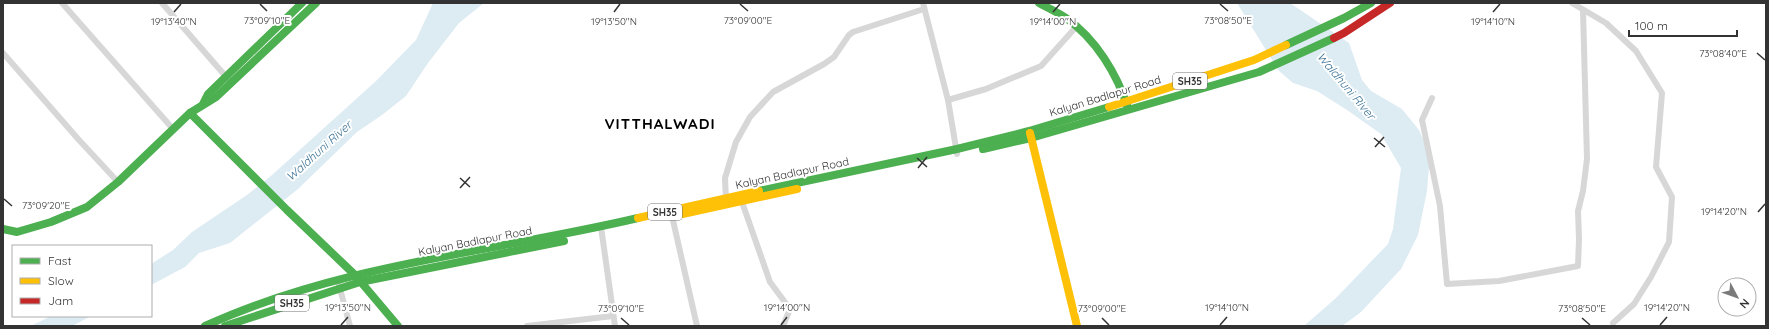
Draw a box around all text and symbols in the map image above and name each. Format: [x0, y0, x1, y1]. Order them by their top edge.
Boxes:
scale bar [1629, 12, 1737, 38]
text: 73°09'10"E [244, 14, 290, 27]
text: 73°09'00"E [724, 14, 773, 27]
text: 73°08'50"E [1204, 14, 1252, 27]
text: 19°13'40"N [151, 15, 197, 28]
text: 19°13'50"N [591, 15, 637, 28]
text: 19°14'00"N [1030, 15, 1076, 28]
text: 19°14'10"N [1471, 15, 1515, 28]
text: 100 m [1635, 18, 1668, 33]
text: 73°08'40"E [1699, 47, 1747, 60]
water label: Waldhuni River [1314, 49, 1380, 123]
street label: Kalyan Badlapur Road [1048, 72, 1162, 120]
road number: SH35 [1173, 73, 1207, 89]
district label: VITTHALWADI [604, 114, 716, 133]
water label: Waldhuni River [283, 116, 356, 184]
street label: Kalyan Badlapur Road [734, 154, 850, 192]
text: 73°09'20"E [22, 199, 70, 212]
road number: SH35 [648, 204, 682, 220]
text: 19°14'20"N [1701, 205, 1747, 218]
street label: Kalyan Badlapur Road [417, 223, 533, 259]
legend [12, 245, 152, 317]
text: Fast [48, 253, 72, 268]
text: Slow [48, 273, 74, 288]
north arrow [1717, 277, 1757, 317]
text: Jam [48, 293, 73, 308]
road number: SH35 [275, 295, 309, 311]
text: N [1737, 296, 1752, 311]
text: 19°13'50"N [325, 301, 371, 314]
text: 19°14'00"N [764, 301, 810, 314]
text: 19°14'10"N [1205, 301, 1249, 314]
text: 19°14'20"N [1644, 301, 1690, 314]
text: 73°09'10"E [598, 302, 644, 315]
text: 73°09'00"E [1078, 302, 1127, 315]
text: 73°08'50"E [1558, 302, 1606, 315]

